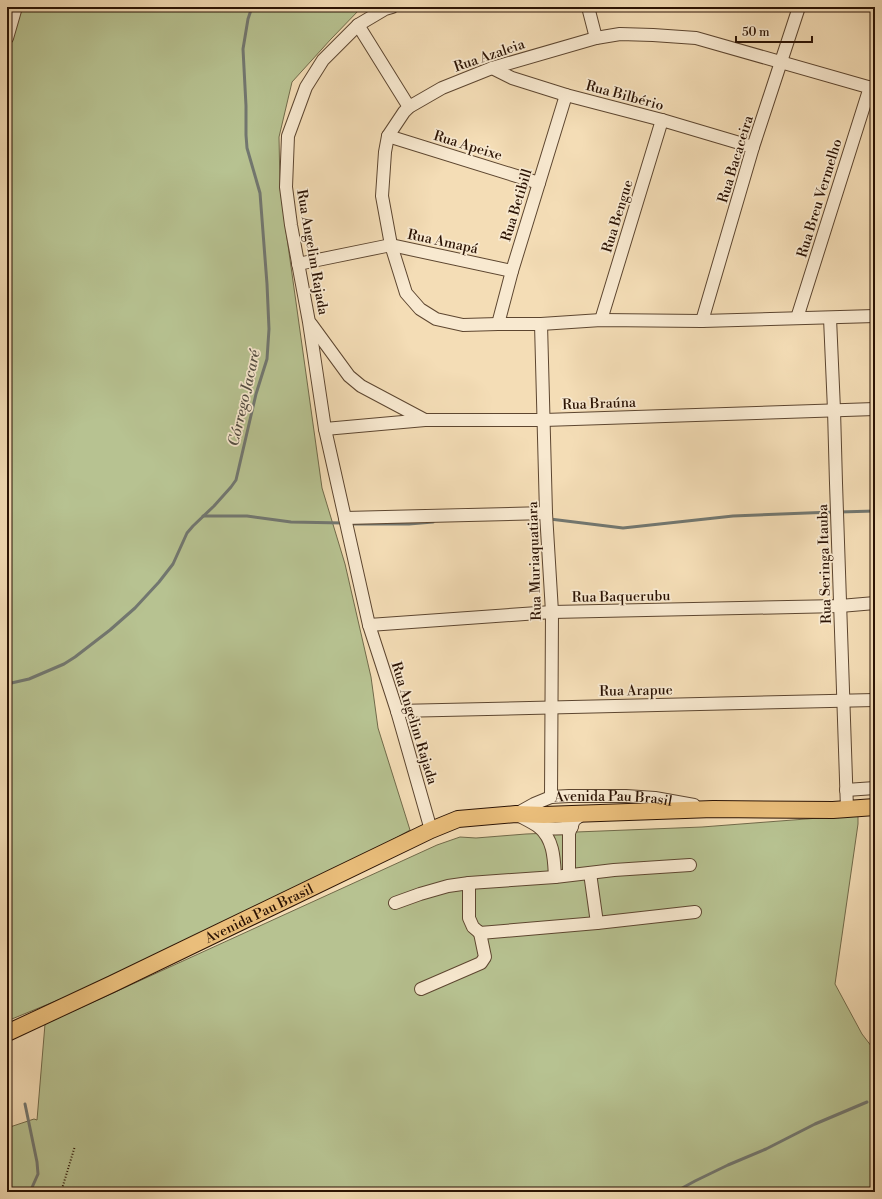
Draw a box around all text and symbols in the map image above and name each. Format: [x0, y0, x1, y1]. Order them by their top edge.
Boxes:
scale bar [736, 18, 812, 44]
text: 50 m [742, 25, 770, 40]
street label: Rua Azaleia [451, 35, 528, 76]
street label: Rua Bilbério [584, 77, 666, 115]
street label: Rua Bacaceira [714, 112, 758, 205]
street label: Rua Apeixe [431, 127, 504, 165]
street label: Rua Breu Vermelho [793, 137, 847, 260]
street label: Rua Betibill [497, 167, 537, 244]
street label: Rua Bengue [598, 178, 638, 255]
street label: Rua Angelim Rajada [292, 188, 332, 317]
street label: Rua Amapá [406, 226, 481, 258]
water label: Córrego Jacaré [224, 347, 265, 448]
street label: Rua Braúna [562, 394, 637, 414]
street label: Rua Muriaquatiara [524, 500, 546, 621]
street label: Rua Seringa Itauba [814, 503, 836, 624]
street label: Rua Baquerubu [572, 587, 670, 607]
street label: Rua Angelim Rajada [387, 660, 442, 788]
street label: Rua Arapue [599, 681, 673, 701]
street label: Avenida Pau Brasil [553, 788, 674, 811]
street label: Avenida Pau Brasil [201, 880, 317, 948]

